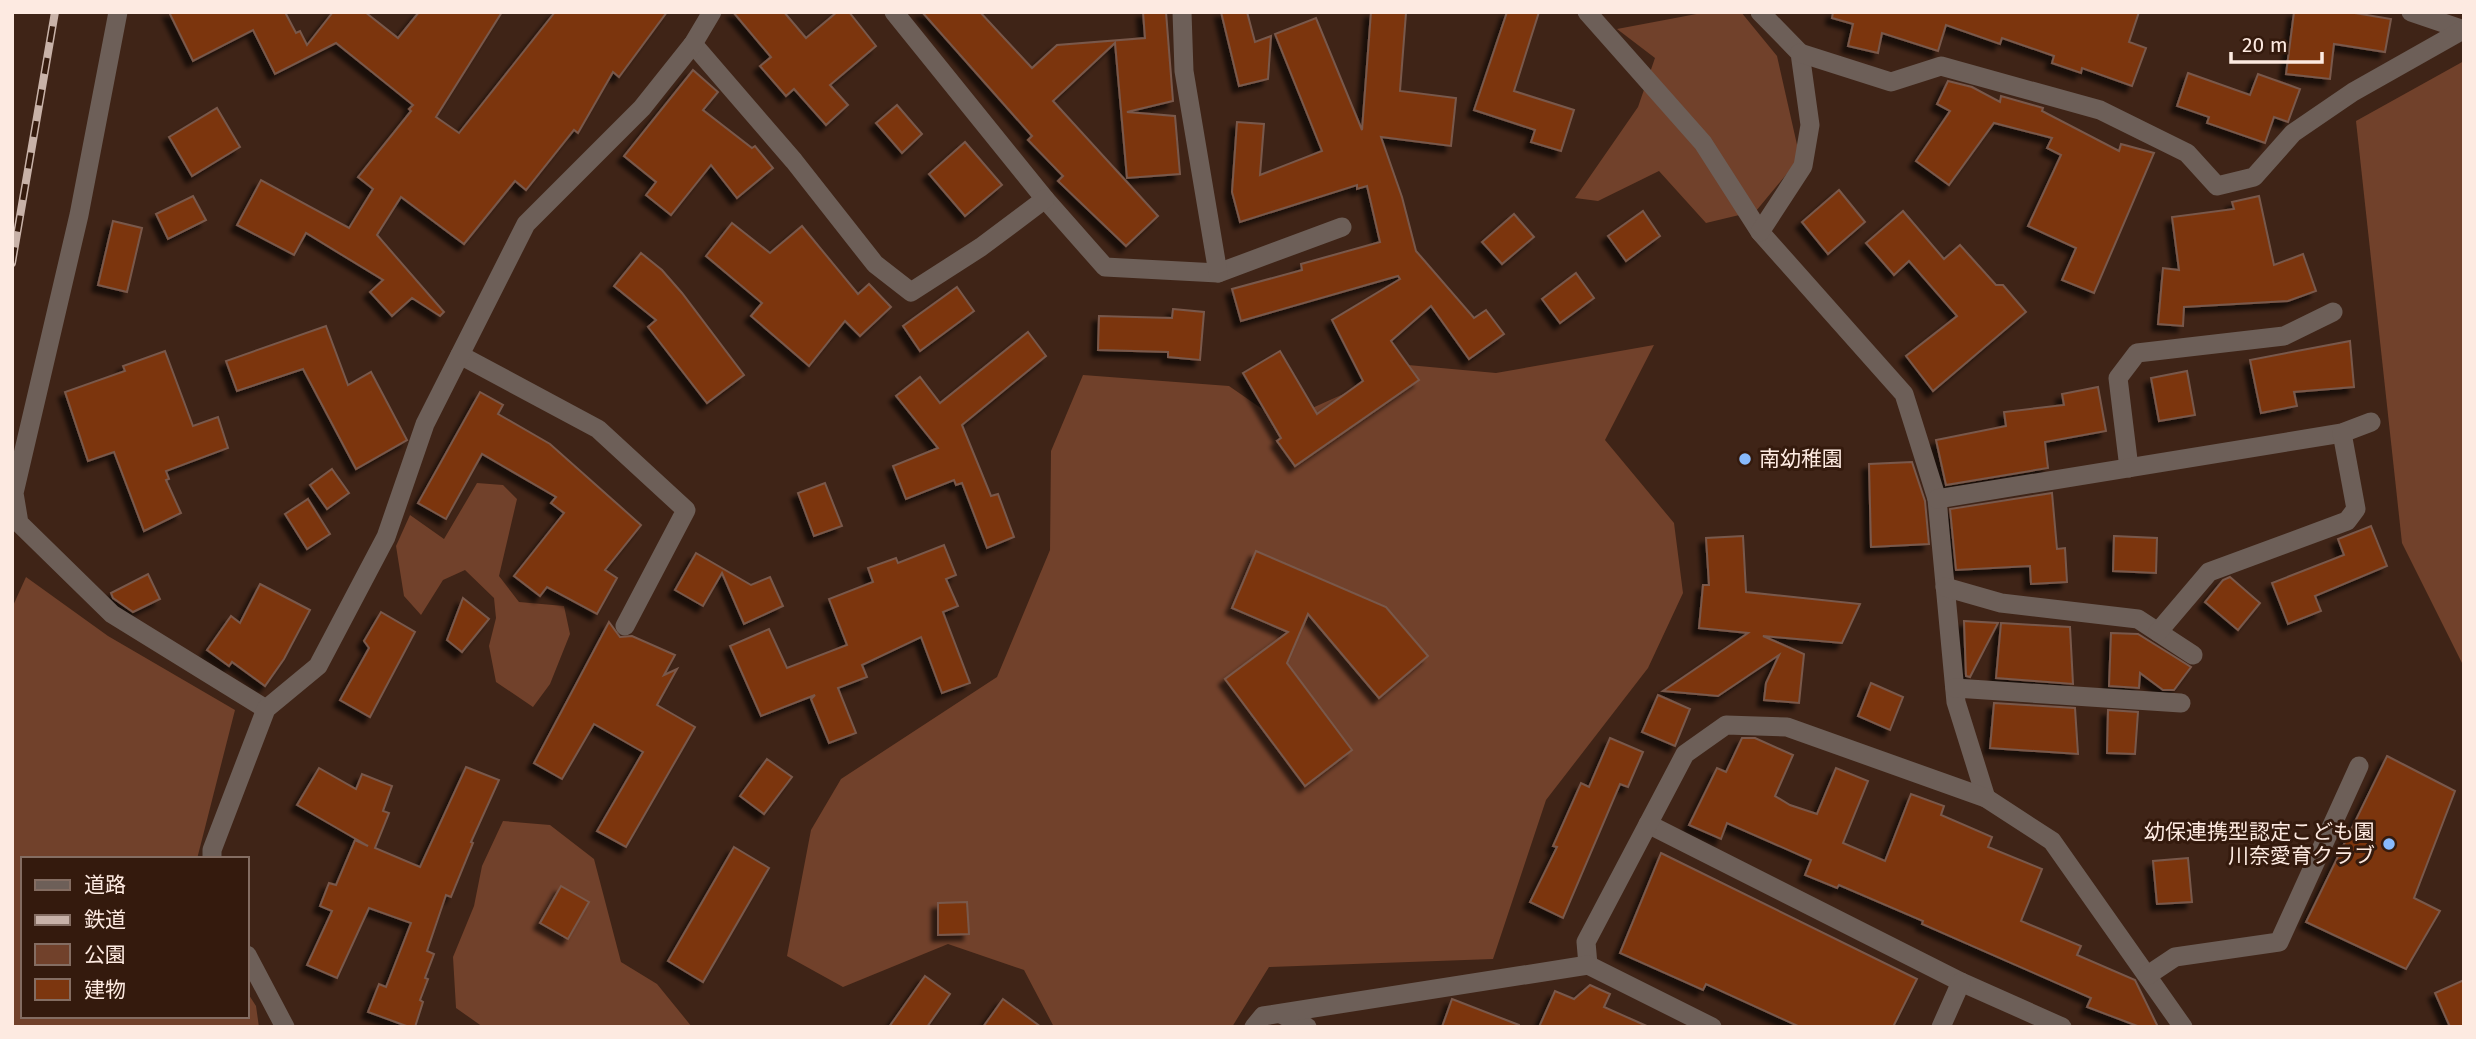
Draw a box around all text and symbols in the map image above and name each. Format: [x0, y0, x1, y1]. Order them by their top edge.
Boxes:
scale bar [2231, 21, 2322, 65]
text: 20 m [2242, 32, 2288, 58]
place label: 南幼稚園 [1759, 446, 1843, 472]
marker: 南幼稚園 [1737, 451, 1753, 467]
place label: 幼保連携型認定こども園 川奈愛育クラブ [2144, 819, 2375, 869]
marker: 幼保連携型認定こども園 川奈愛育クラブ [2381, 836, 2397, 852]
legend [21, 857, 248, 1018]
text: 道路 [84, 872, 126, 898]
text: 鉄道 [84, 907, 126, 933]
text: 公園 [84, 942, 126, 968]
text: 建物 [84, 977, 126, 1003]

